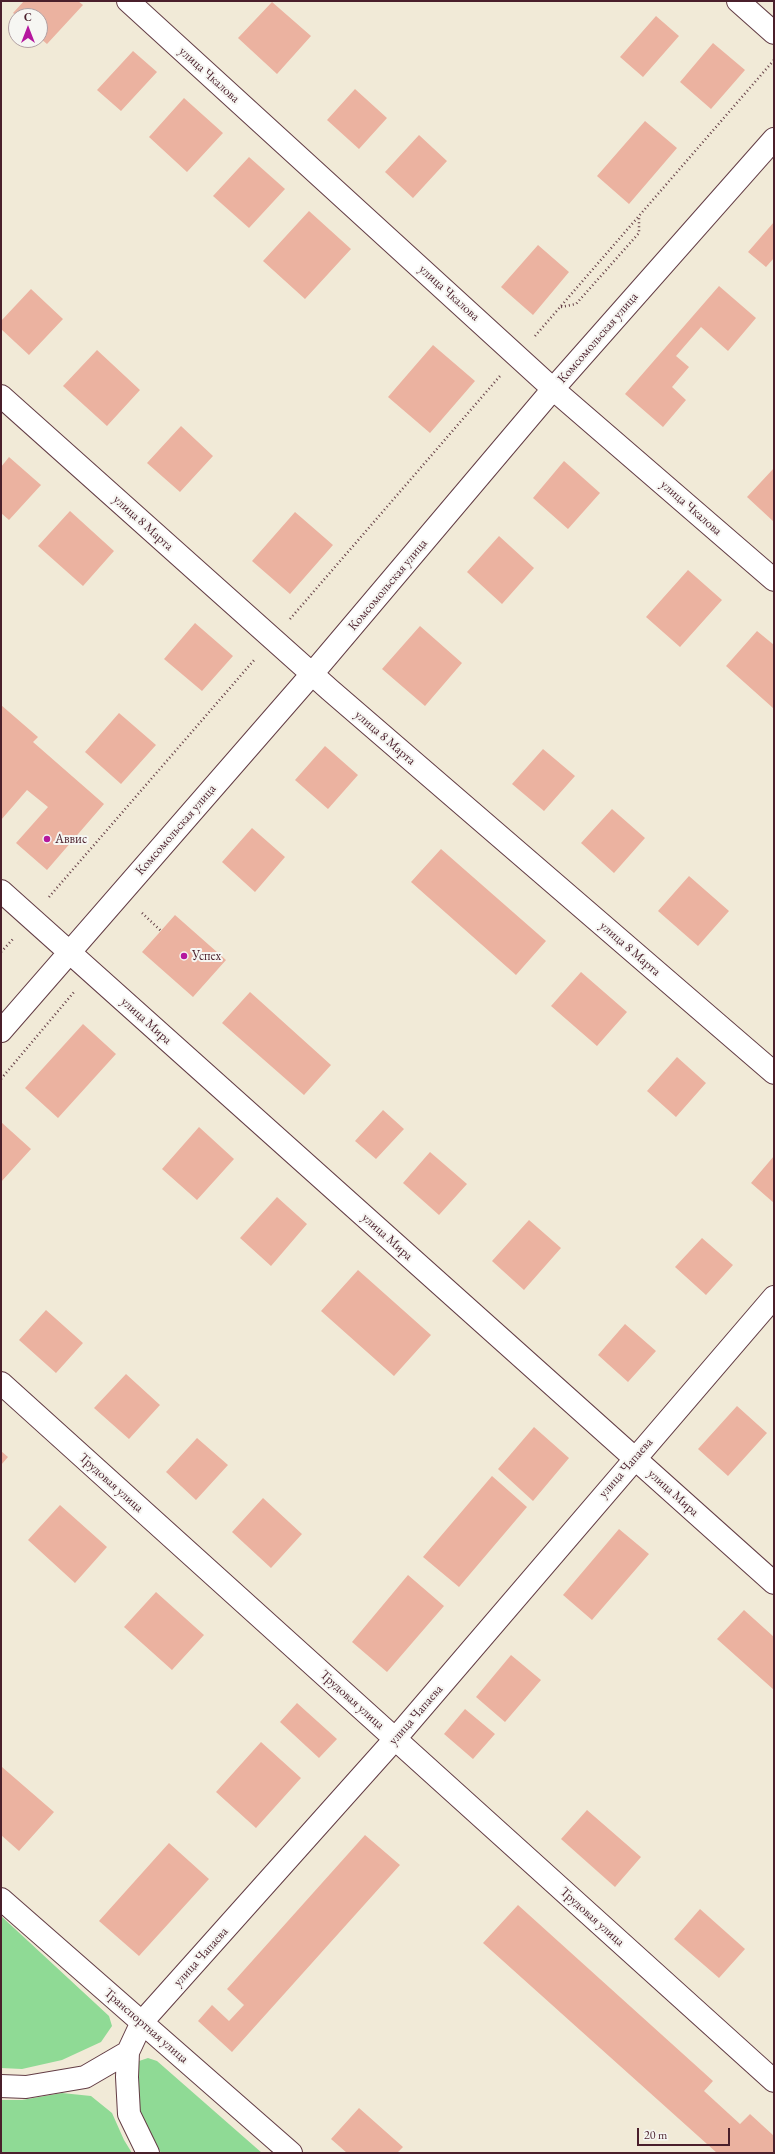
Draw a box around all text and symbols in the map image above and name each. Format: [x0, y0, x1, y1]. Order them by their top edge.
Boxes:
north arrow [8, 8, 48, 48]
text: С [24, 10, 32, 24]
street label: улица Чкалова [175, 44, 243, 106]
street label: улица Чкалова [415, 262, 483, 324]
street label: Комсомольская улица [554, 290, 642, 386]
street label: улица Чкалова [657, 477, 725, 539]
street label: улица 8 Марта [110, 492, 176, 554]
street label: Комсомольская улица [345, 536, 431, 634]
street label: улица 8 Марта [351, 707, 419, 769]
street label: Комсомольская улица [132, 782, 220, 878]
place label: Аввис [55, 831, 87, 847]
marker: Аввис [42, 834, 52, 844]
street label: улица 8 Марта [596, 918, 664, 980]
place label: Успех [192, 948, 221, 964]
marker: Успех [179, 951, 189, 961]
street label: улица Мира [117, 994, 175, 1048]
street label: улица Мира [358, 1210, 416, 1264]
street label: улица Чапаева [596, 1435, 656, 1501]
street label: Трудовая улица [76, 1450, 146, 1516]
street label: улица Мира [644, 1466, 702, 1520]
street label: Трудовая улица [317, 1667, 387, 1733]
street label: улица Чапаева [386, 1682, 446, 1748]
street label: Трудовая улица [557, 1884, 627, 1950]
street label: улица Чапаева [170, 1924, 232, 1990]
street label: Транспортная улица [101, 1985, 191, 2067]
scale bar [639, 2120, 732, 2146]
text: 20 m [644, 2127, 667, 2143]

